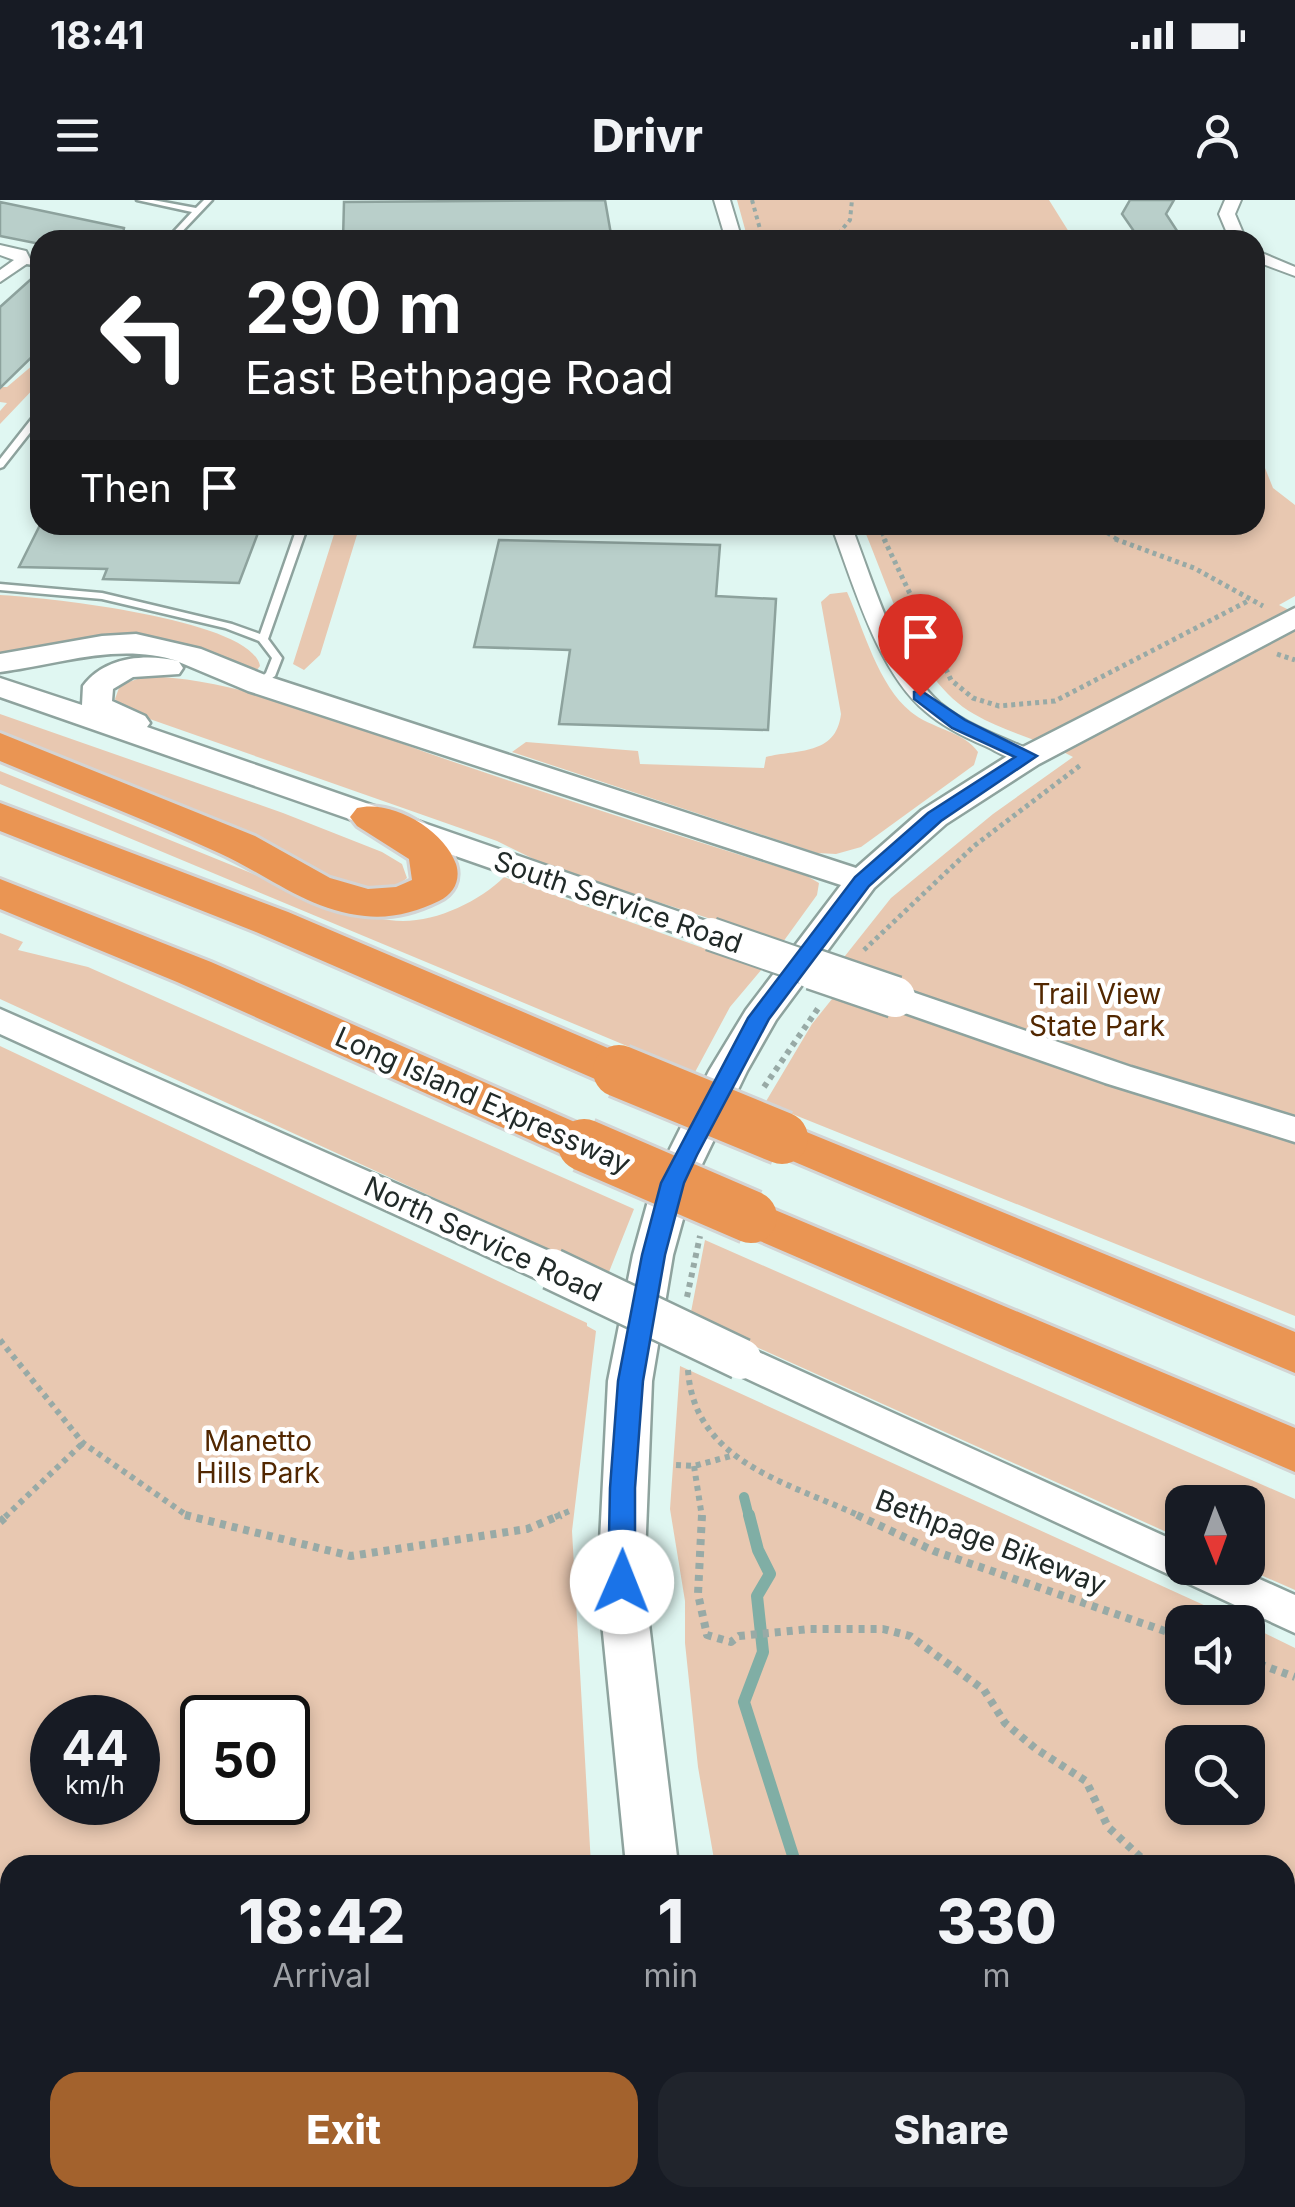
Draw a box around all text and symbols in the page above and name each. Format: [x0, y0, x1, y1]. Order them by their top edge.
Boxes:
text: 18:41 [50, 12, 144, 58]
icon: menu [50, 108, 105, 163]
text: Drivr [592, 108, 703, 163]
icon: person [1190, 108, 1245, 163]
text: 290 m [245, 265, 462, 350]
icon: left [80, 270, 210, 400]
text: East Bethpage Road [245, 350, 674, 405]
icon: arrive [192, 460, 247, 515]
text: Then [80, 465, 172, 511]
pin [878, 594, 963, 697]
icon: arrive [893, 609, 948, 664]
street label: South Service Road [489, 844, 747, 960]
park label: Trail View State Park [1029, 977, 1165, 1043]
street label: Long Island Expressway [330, 1019, 636, 1181]
street label: North Service Road [359, 1169, 607, 1309]
park label: Manetto Hills Park [196, 1424, 320, 1490]
street label: Bethpage Bikeway [871, 1482, 1111, 1602]
north arrow [1165, 1485, 1265, 1585]
map controls [1165, 1485, 1265, 1825]
position arrow [570, 1530, 674, 1634]
button: sound [1165, 1605, 1265, 1705]
speed limit sign: 50 [180, 1695, 310, 1825]
text: 44 [61, 1718, 129, 1778]
button: search [1165, 1725, 1265, 1825]
text: km/h [65, 1770, 125, 1800]
text: 18:42 [238, 1885, 405, 1957]
text: 1 [658, 1885, 684, 1957]
text: 330 [936, 1885, 1057, 1957]
text: Arrival [273, 1956, 371, 1995]
text: min [644, 1956, 698, 1995]
text: m [983, 1956, 1011, 1995]
button: Exit [50, 2072, 638, 2187]
button: Share [658, 2072, 1245, 2187]

